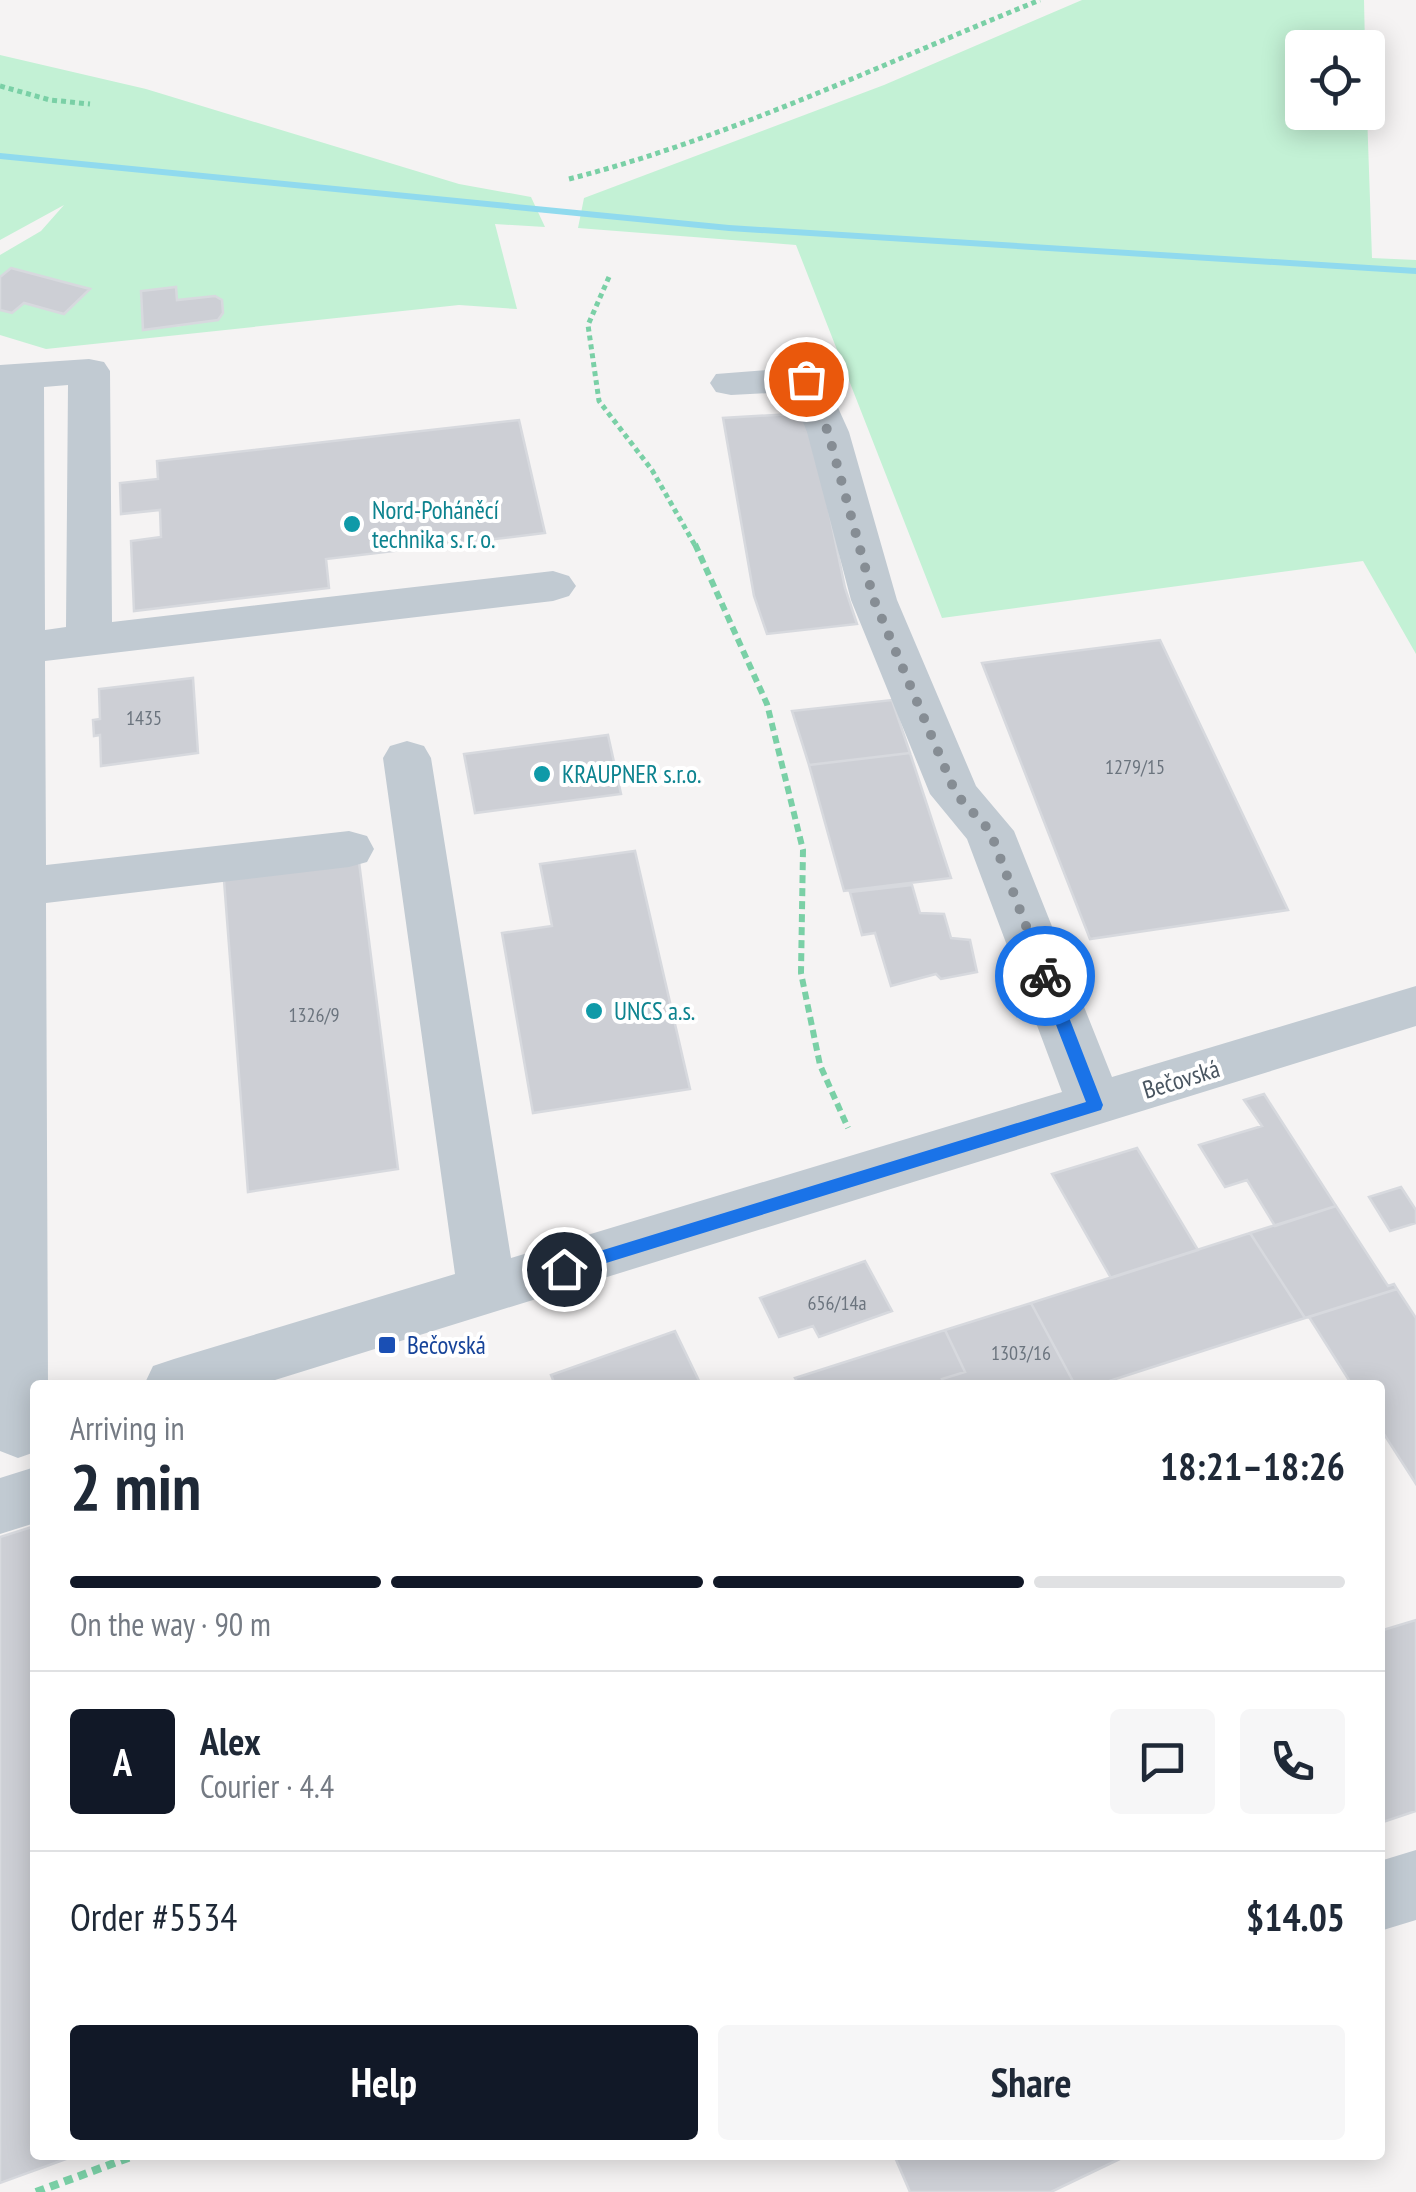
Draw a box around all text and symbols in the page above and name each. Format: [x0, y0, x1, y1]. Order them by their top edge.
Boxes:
map controls [1285, 30, 1385, 130]
button: locate [1285, 30, 1385, 130]
pin [764, 337, 849, 422]
icon: bag [779, 352, 834, 407]
place label: Nord-Poháněcí technika s. r. o. [372, 494, 500, 555]
marker: Nord-Poháněcí technika s. r. o. [341, 513, 363, 535]
house number: 1435 [126, 705, 162, 731]
house number: 1279/15 [1105, 754, 1165, 780]
place label: KRAUPNER s.r.o. [562, 758, 701, 790]
marker: KRAUPNER s.r.o. [531, 763, 553, 785]
courier [995, 926, 1095, 1026]
icon: bike [1018, 949, 1073, 1004]
place label: UNCS a.s. [614, 995, 695, 1027]
marker: UNCS a.s. [583, 1000, 605, 1022]
house number: 1326/9 [289, 1002, 339, 1028]
street label: Bečovská [1139, 1052, 1223, 1106]
pin [522, 1227, 607, 1312]
icon: home [537, 1242, 592, 1297]
house number: 656/14a [808, 1290, 866, 1316]
place label: Bečovská [407, 1329, 486, 1361]
marker: Bečovská [376, 1334, 398, 1356]
house number: 1303/16 [991, 1340, 1051, 1366]
text: Arriving in [70, 1407, 185, 1449]
text: 18:21–18:26 [1160, 1441, 1345, 1490]
text: 2 min [70, 1444, 201, 1528]
text: On the way · 90 m [70, 1603, 271, 1645]
button: chat [1110, 1709, 1215, 1814]
button: phone [1240, 1709, 1345, 1814]
text: Alex [200, 1716, 261, 1765]
text: A [113, 1737, 132, 1786]
text: Courier · 4.4 [200, 1765, 334, 1807]
text: Order #5534 [70, 1892, 237, 1941]
text: $14.05 [1246, 1892, 1345, 1941]
button: Help [70, 2025, 698, 2140]
button: Share [718, 2025, 1345, 2140]

